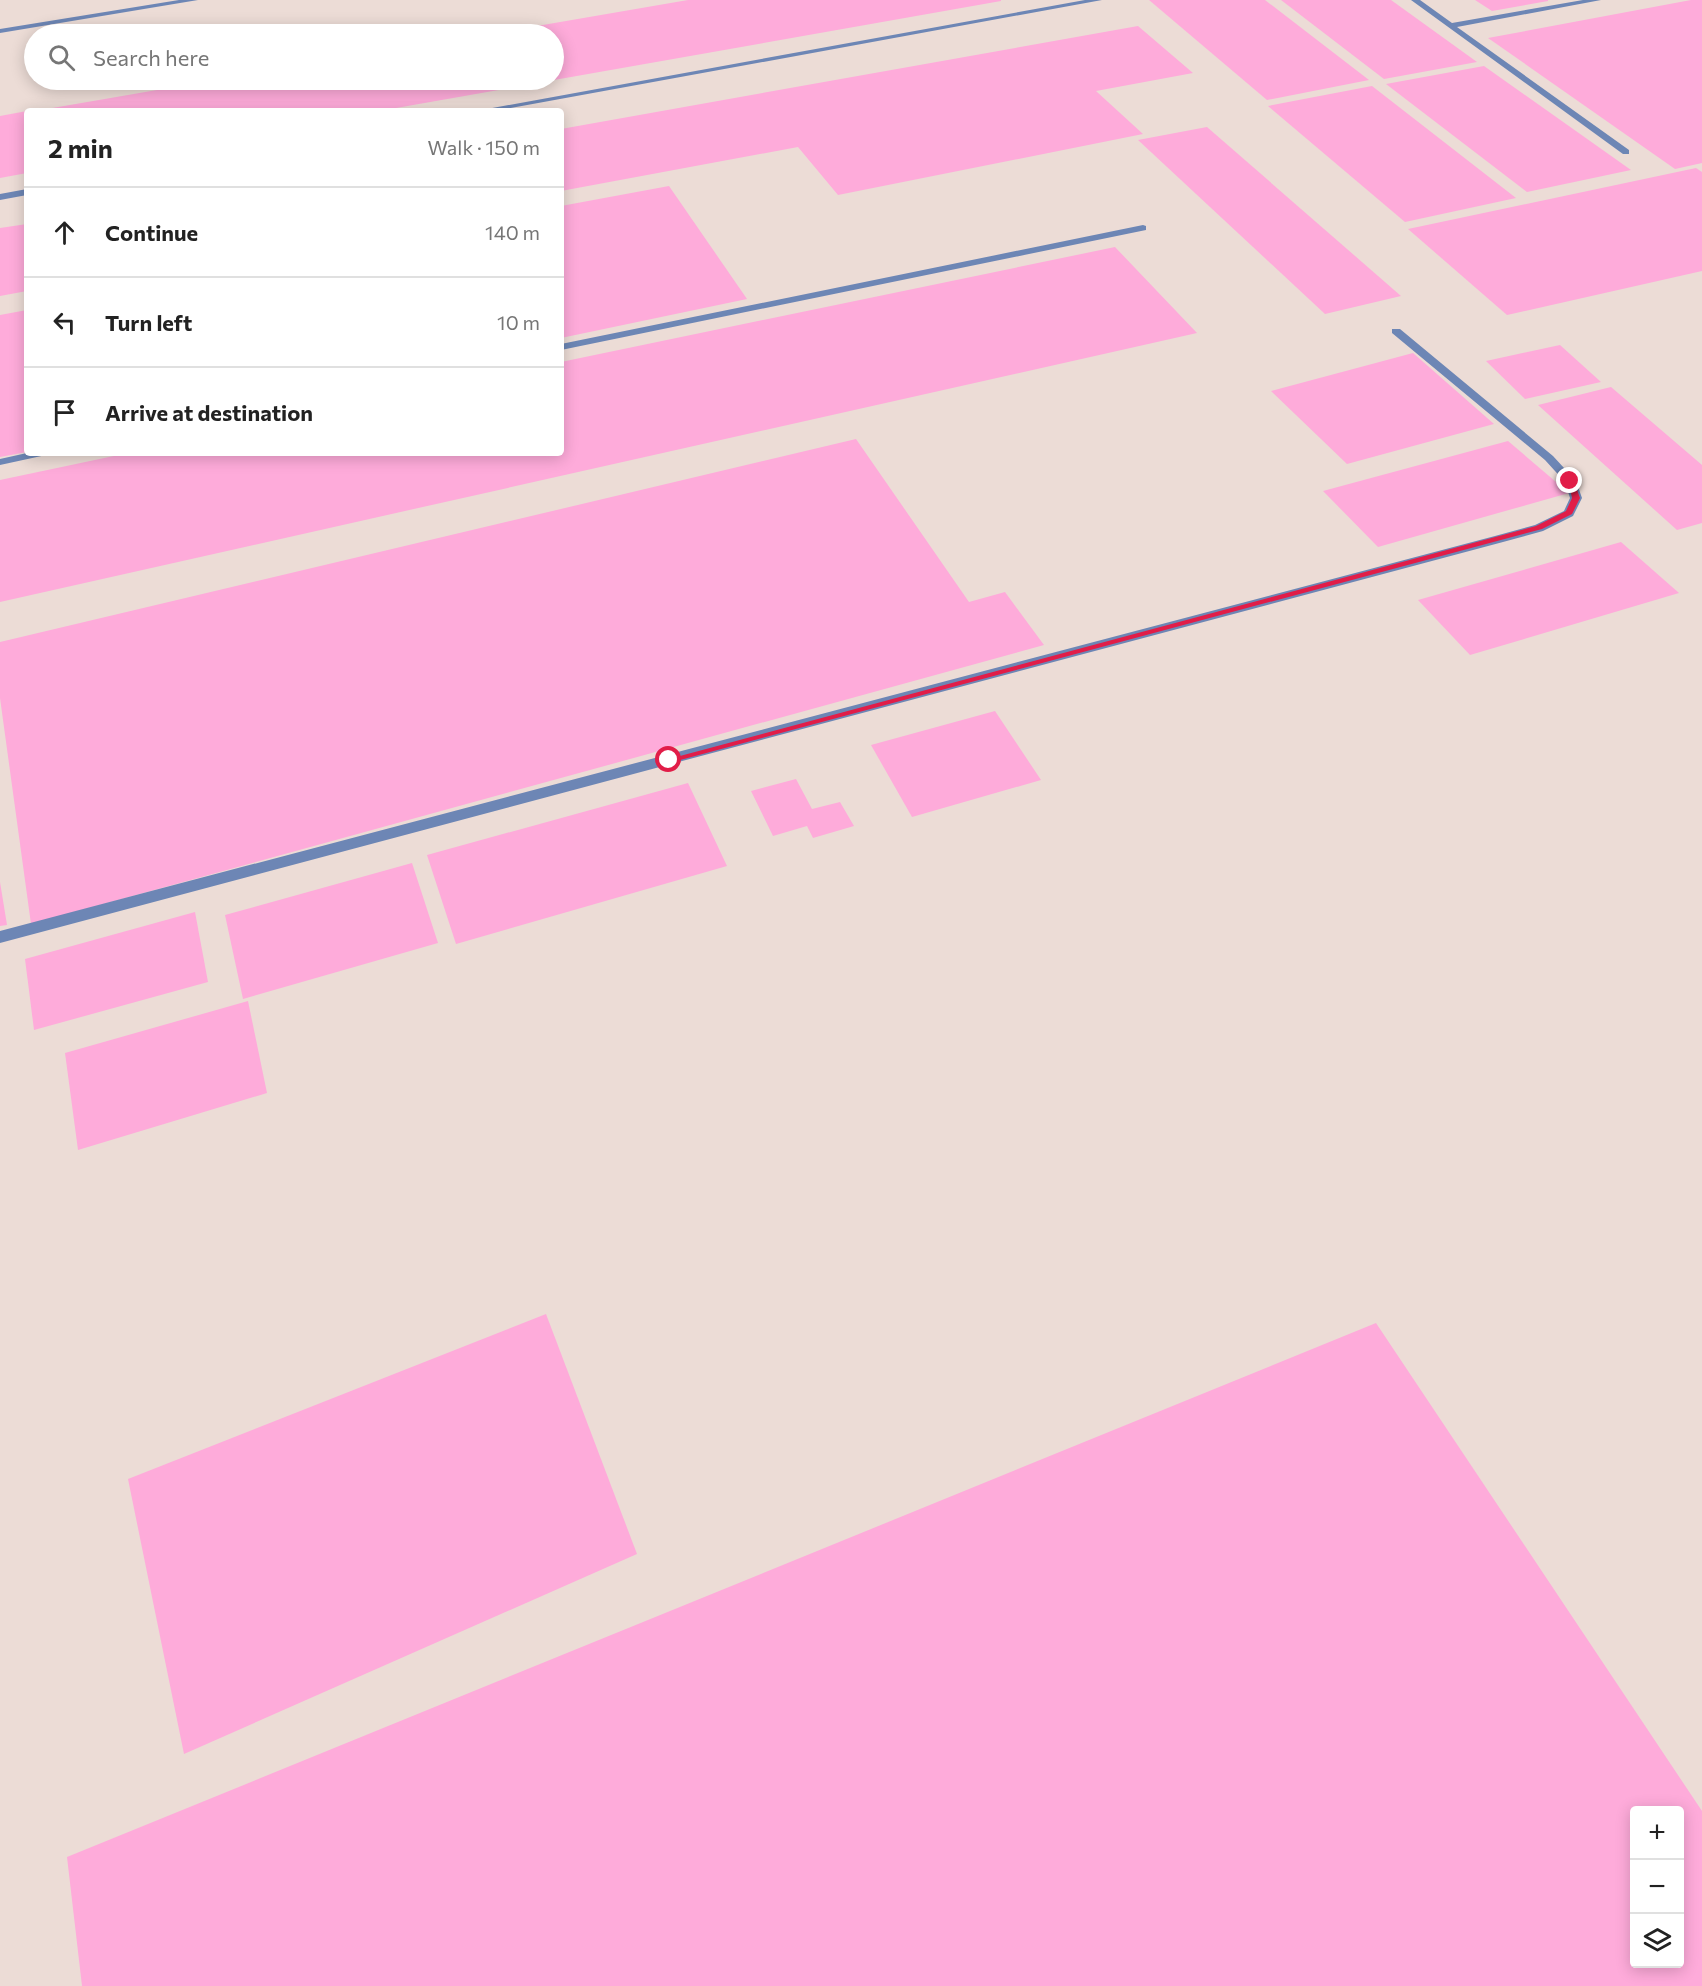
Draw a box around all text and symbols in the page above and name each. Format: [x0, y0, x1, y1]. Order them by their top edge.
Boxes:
search box [24, 24, 564, 90]
icon: search [45, 41, 78, 74]
text: Search here [93, 44, 209, 71]
text: 2 min [48, 132, 113, 163]
text: Walk · 150 m [428, 135, 540, 159]
icon: ahead [48, 216, 81, 249]
text: Continue [105, 219, 198, 246]
text: 140 m [485, 220, 540, 244]
icon: left [48, 306, 81, 339]
text: Turn left [105, 309, 192, 336]
text: 10 m [497, 310, 540, 334]
icon: arrive [48, 396, 81, 429]
text: Arrive at destination [105, 399, 313, 426]
route end [1556, 467, 1582, 493]
route start [655, 746, 681, 772]
map controls [1630, 1806, 1684, 1968]
button: + [1630, 1806, 1684, 1860]
button: − [1630, 1860, 1684, 1914]
button: layers [1630, 1914, 1684, 1968]

